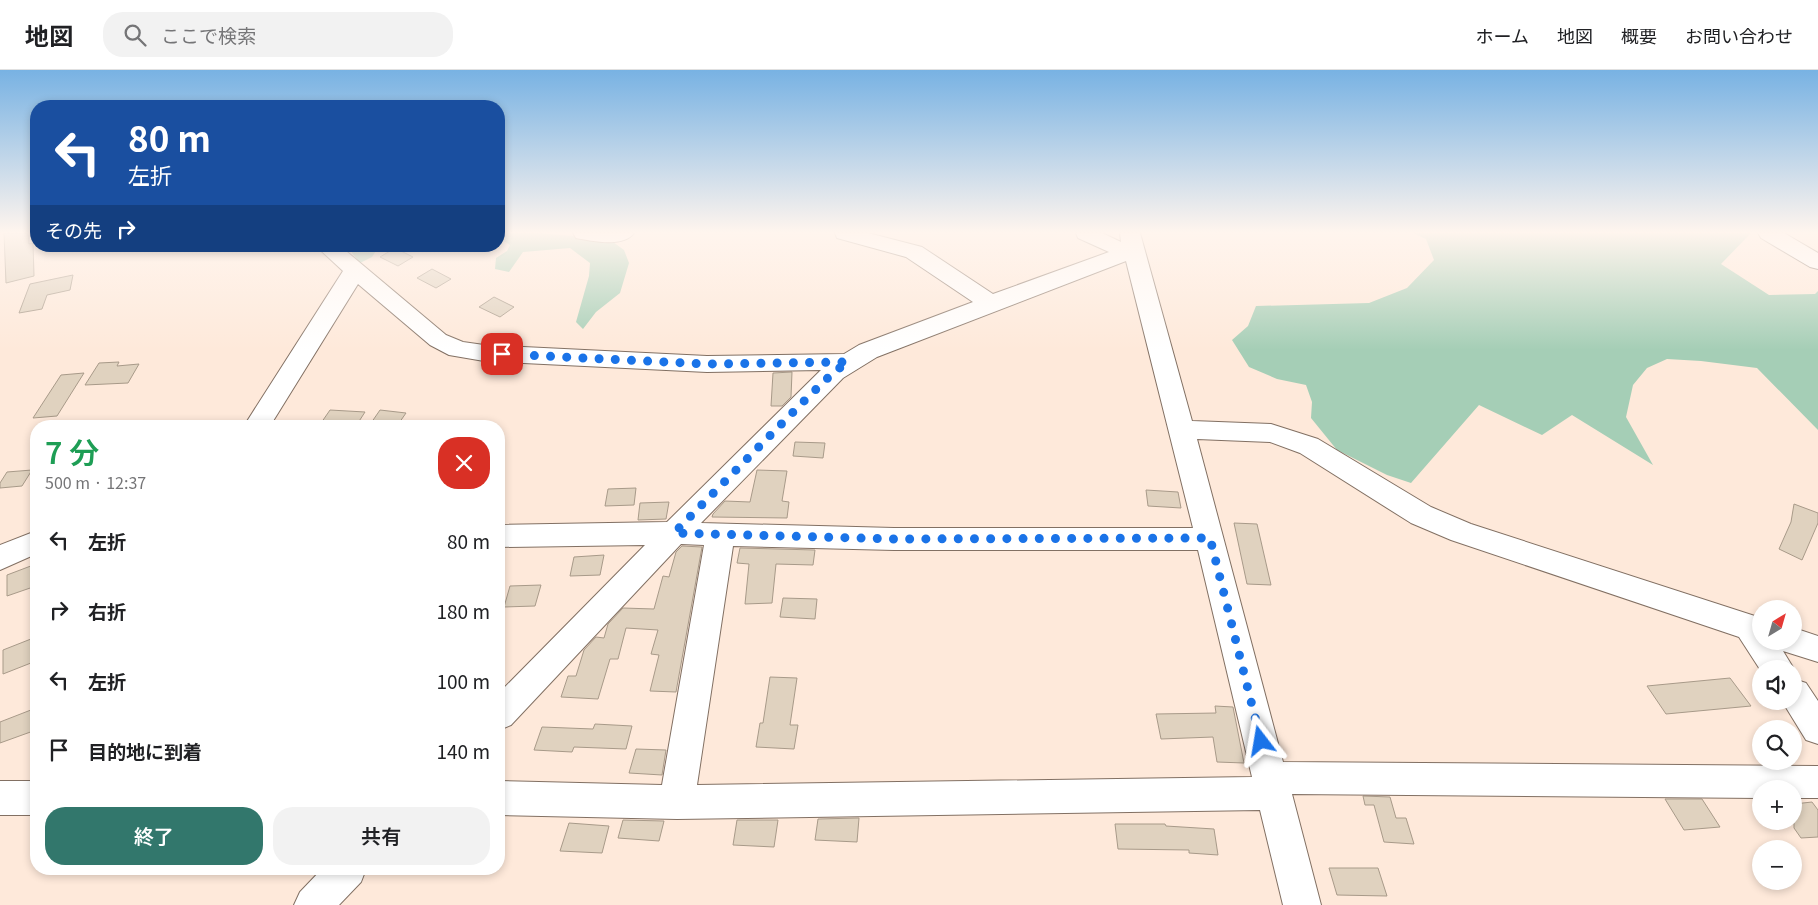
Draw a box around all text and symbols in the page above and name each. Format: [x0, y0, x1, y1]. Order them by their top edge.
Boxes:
search box [103, 12, 453, 57]
text: 地図 [25, 17, 73, 52]
icon: search [121, 21, 149, 49]
text: ここで検索 [161, 21, 256, 48]
text: ホーム [1476, 22, 1529, 48]
text: 地図 [1557, 22, 1593, 48]
text: 概要 [1621, 22, 1657, 48]
text: お問い合わせ [1685, 22, 1793, 48]
text: 80 m [128, 111, 211, 162]
icon: left [45, 120, 110, 185]
text: 左折 [128, 158, 172, 190]
icon: right [112, 215, 140, 243]
text: その先 [45, 216, 102, 243]
pin [481, 333, 523, 375]
icon: arrive [488, 340, 516, 368]
text: 7 分 [45, 429, 99, 473]
button: close [438, 437, 490, 489]
text: 500 m · 12:37 [45, 470, 146, 494]
icon: left [45, 526, 73, 554]
text: 左折 [88, 527, 126, 554]
text: 80 m [447, 527, 490, 554]
icon: right [45, 596, 73, 624]
text: 右折 [88, 597, 126, 624]
text: 180 m [437, 597, 490, 624]
north arrow [1752, 600, 1802, 650]
map controls [1752, 600, 1802, 890]
button: sound [1752, 660, 1802, 710]
icon: left [45, 666, 73, 694]
text: 左折 [88, 667, 126, 694]
text: 100 m [437, 667, 490, 694]
position arrow [1234, 714, 1286, 766]
button: search [1752, 720, 1802, 770]
icon: arrive [45, 736, 73, 764]
text: 目的地に到着 [88, 737, 202, 764]
text: 140 m [437, 737, 490, 764]
button: + [1752, 780, 1802, 830]
button: 終了 [45, 807, 263, 865]
button: 共有 [273, 807, 490, 865]
button: − [1752, 840, 1802, 890]

